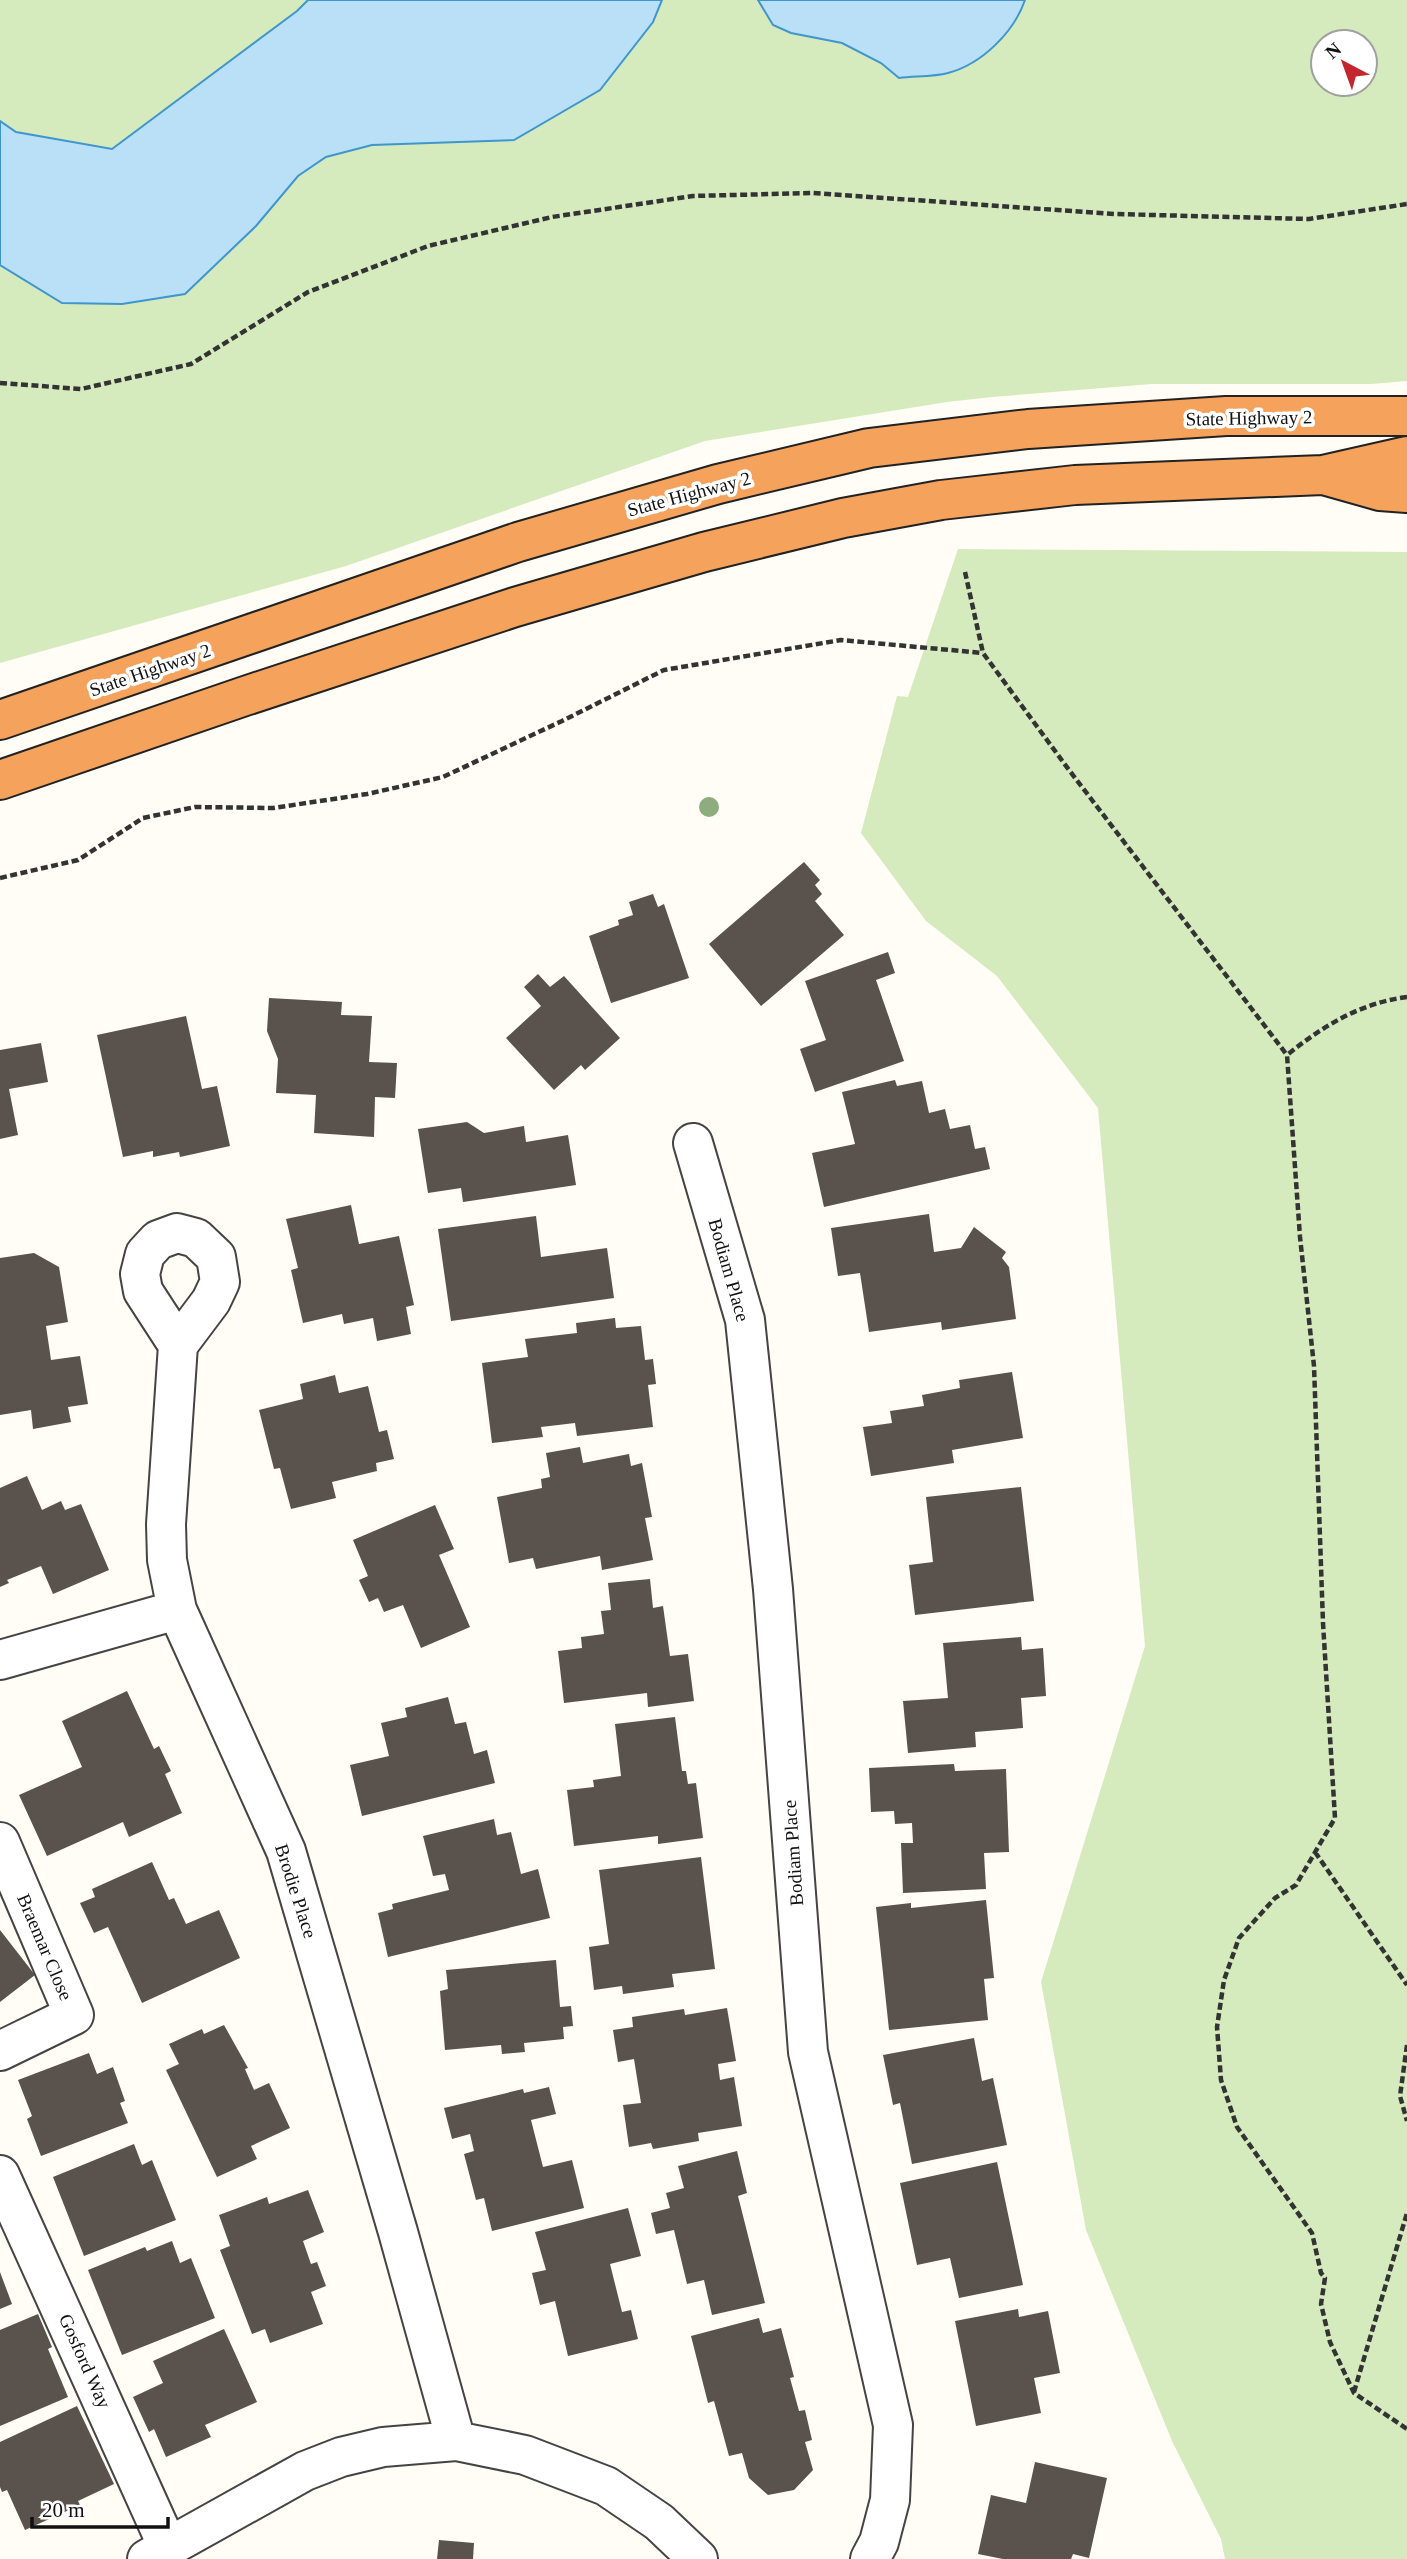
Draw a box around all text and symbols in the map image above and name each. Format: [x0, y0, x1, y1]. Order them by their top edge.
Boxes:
north arrow [1309, 28, 1379, 98]
text: N [1321, 38, 1345, 63]
street label: State Highway 2 [1185, 406, 1313, 430]
street label: State Highway 2 [625, 467, 753, 521]
street label: State Highway 2 [87, 639, 213, 701]
street label: Bodiam Place [704, 1216, 754, 1324]
street label: Bodiam Place [779, 1799, 807, 1907]
street label: Brodie Place [271, 1841, 321, 1941]
street label: Braemar Close [13, 1891, 77, 2003]
street label: Gosford Way [55, 2311, 115, 2412]
scale bar [32, 2486, 168, 2530]
text: 20 m [42, 2498, 85, 2522]

